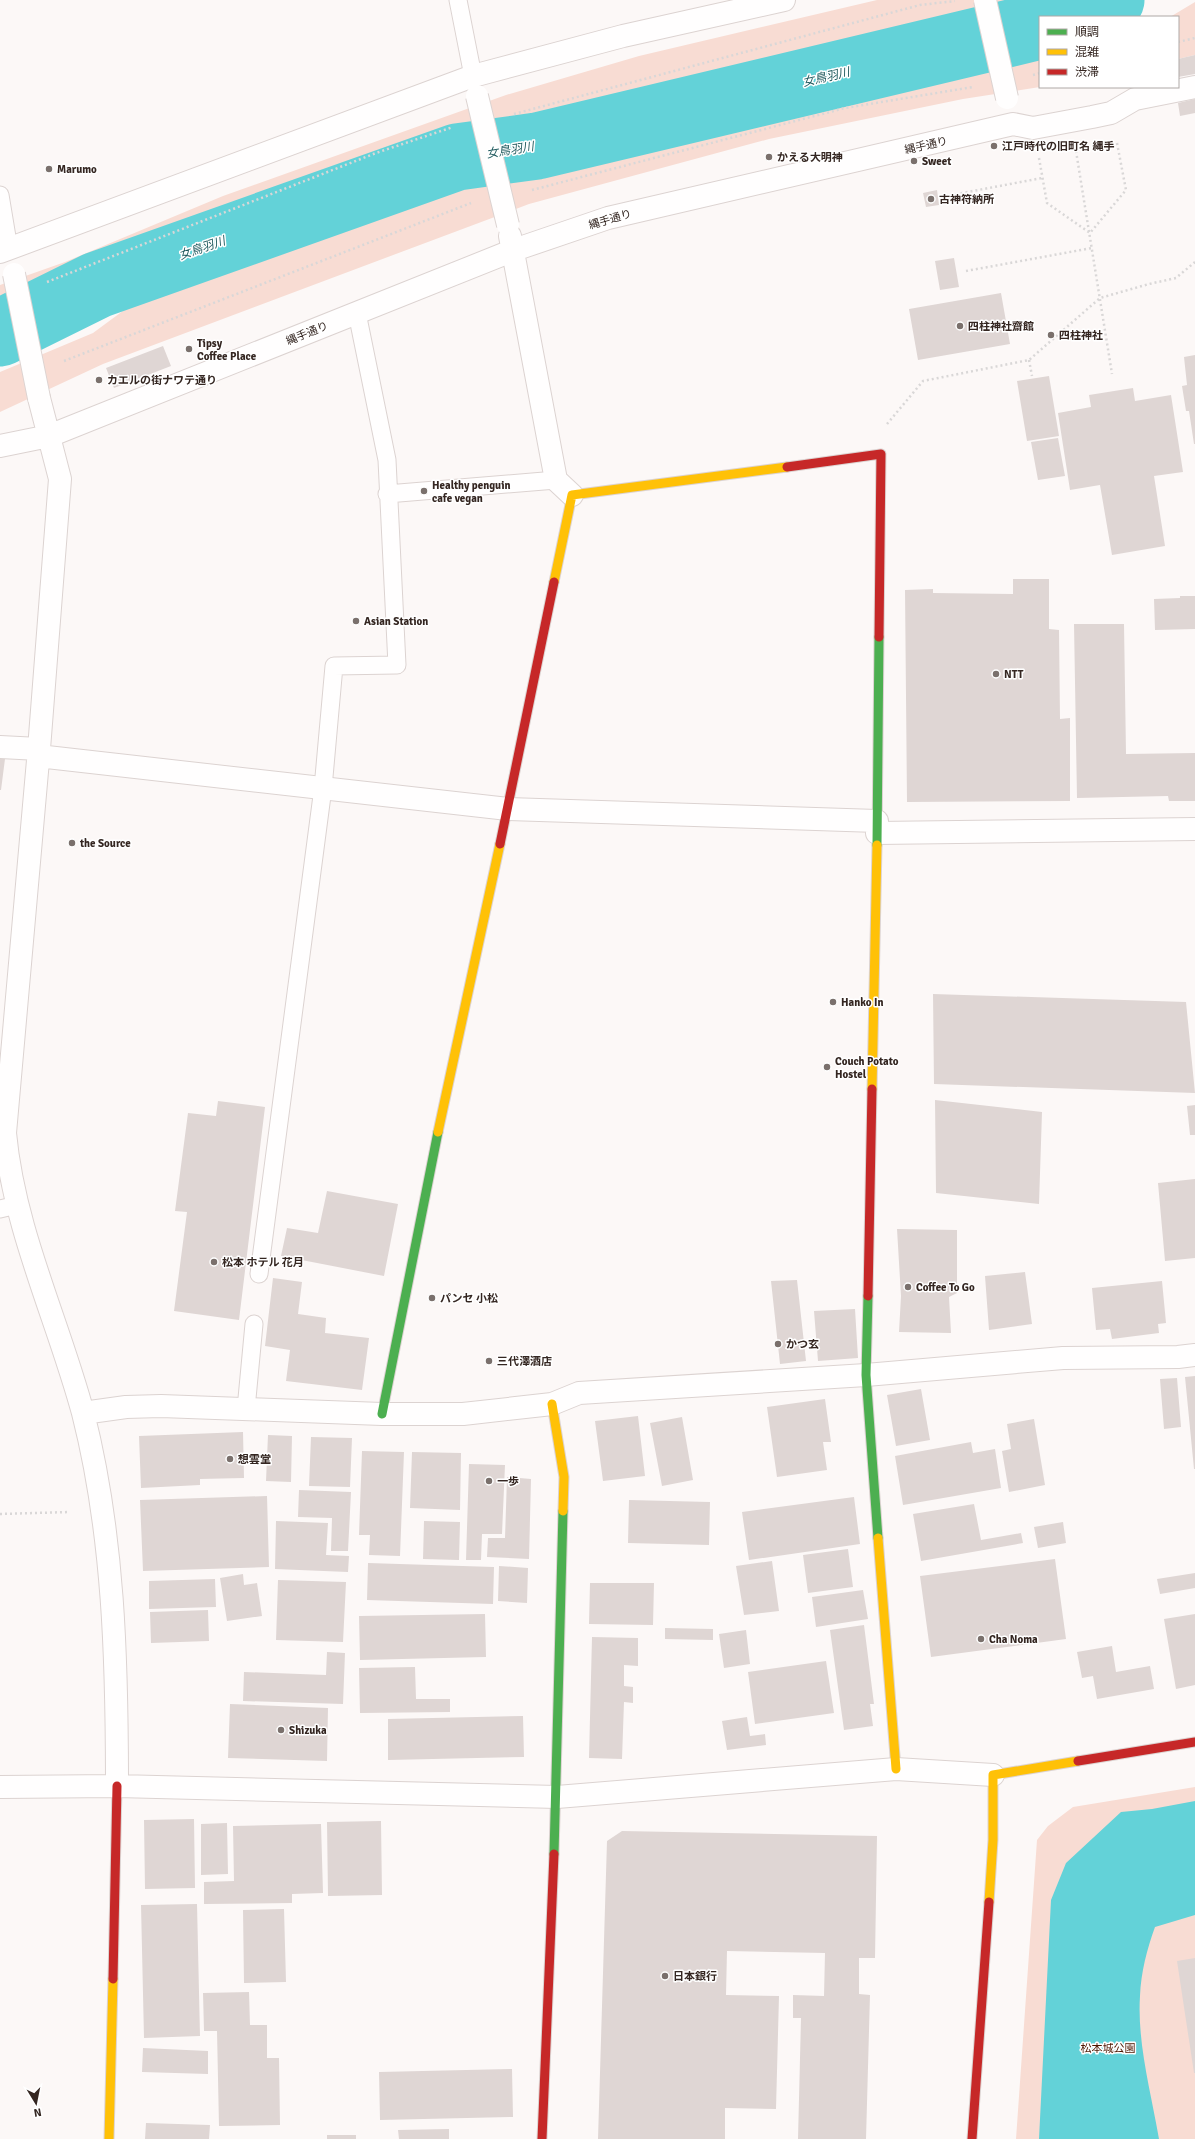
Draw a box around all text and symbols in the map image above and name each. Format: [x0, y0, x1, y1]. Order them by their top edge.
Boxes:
legend [1039, 16, 1179, 88]
text: 順調 [1075, 25, 1099, 40]
text: 混雑 [1075, 45, 1099, 60]
water label: 女鳥羽川 [801, 64, 853, 90]
text: 渋滞 [1075, 65, 1099, 80]
street label: 縄手通り [903, 134, 949, 157]
water label: 女鳥羽川 [485, 139, 537, 162]
place label: 江戸時代の旧町名 縄手 [1002, 140, 1114, 153]
marker: 江戸時代の旧町名 縄手 [989, 141, 999, 151]
place label: かえる大明神 [777, 151, 843, 164]
marker: かえる大明神 [764, 152, 774, 162]
place label: Sweet [922, 155, 951, 168]
marker: Sweet [909, 156, 919, 166]
place label: Marumo [57, 163, 97, 176]
marker: Marumo [44, 164, 54, 174]
place label: 古神符納所 [939, 193, 994, 206]
marker: 古神符納所 [926, 194, 936, 204]
street label: 縄手通り [587, 207, 633, 232]
water label: 女鳥羽川 [177, 233, 229, 263]
street label: 縄手通り [284, 319, 330, 348]
place label: 四柱神社齋館 [968, 320, 1034, 333]
marker: 四柱神社齋館 [955, 321, 965, 331]
place label: 四柱神社 [1059, 329, 1103, 342]
marker: 四柱神社 [1046, 330, 1056, 340]
place label: Tipsy Coffee Place [197, 337, 257, 363]
marker: Tipsy Coffee Place [184, 344, 194, 354]
place label: カエルの街ナワテ通り [107, 374, 217, 387]
marker: カエルの街ナワテ通り [94, 375, 104, 385]
place label: Healthy penguin cafe vegan [432, 479, 510, 505]
marker: Healthy penguin cafe vegan [419, 486, 429, 496]
place label: Asian Station [364, 615, 428, 628]
marker: Asian Station [351, 616, 361, 626]
place label: NTT [1004, 668, 1024, 681]
marker: NTT [991, 669, 1001, 679]
place label: the Source [79, 837, 131, 850]
marker: the Source [67, 838, 77, 848]
place label: Hanko In [841, 996, 883, 1009]
marker: Hanko In [828, 997, 838, 1007]
place label: Couch Potato Hostel [835, 1055, 899, 1081]
marker: Couch Potato Hostel [822, 1062, 832, 1072]
place label: 松本 ホテル 花月 [222, 1256, 304, 1269]
marker: 松本 ホテル 花月 [209, 1257, 219, 1267]
place label: Coffee To Go [916, 1281, 975, 1294]
marker: Coffee To Go [903, 1282, 913, 1292]
place label: パンセ 小松 [440, 1292, 498, 1305]
marker: パンセ 小松 [427, 1293, 437, 1303]
place label: かつ玄 [786, 1338, 819, 1351]
marker: かつ玄 [773, 1339, 783, 1349]
place label: 三代澤酒店 [497, 1355, 552, 1368]
marker: 三代澤酒店 [484, 1356, 494, 1366]
place label: 想雲堂 [238, 1453, 271, 1466]
marker: 想雲堂 [225, 1454, 235, 1464]
place label: 一歩 [497, 1475, 519, 1488]
marker: 一歩 [484, 1476, 494, 1486]
place label: Cha Noma [989, 1633, 1038, 1646]
marker: Cha Noma [976, 1634, 986, 1644]
place label: Shizuka [289, 1724, 327, 1737]
marker: Shizuka [276, 1725, 286, 1735]
place label: 日本銀行 [673, 1970, 717, 1983]
marker: 日本銀行 [660, 1971, 670, 1981]
park label: 松本城公園 [1081, 2042, 1136, 2055]
north arrow [16, 2083, 56, 2123]
text: N [33, 2105, 43, 2119]

